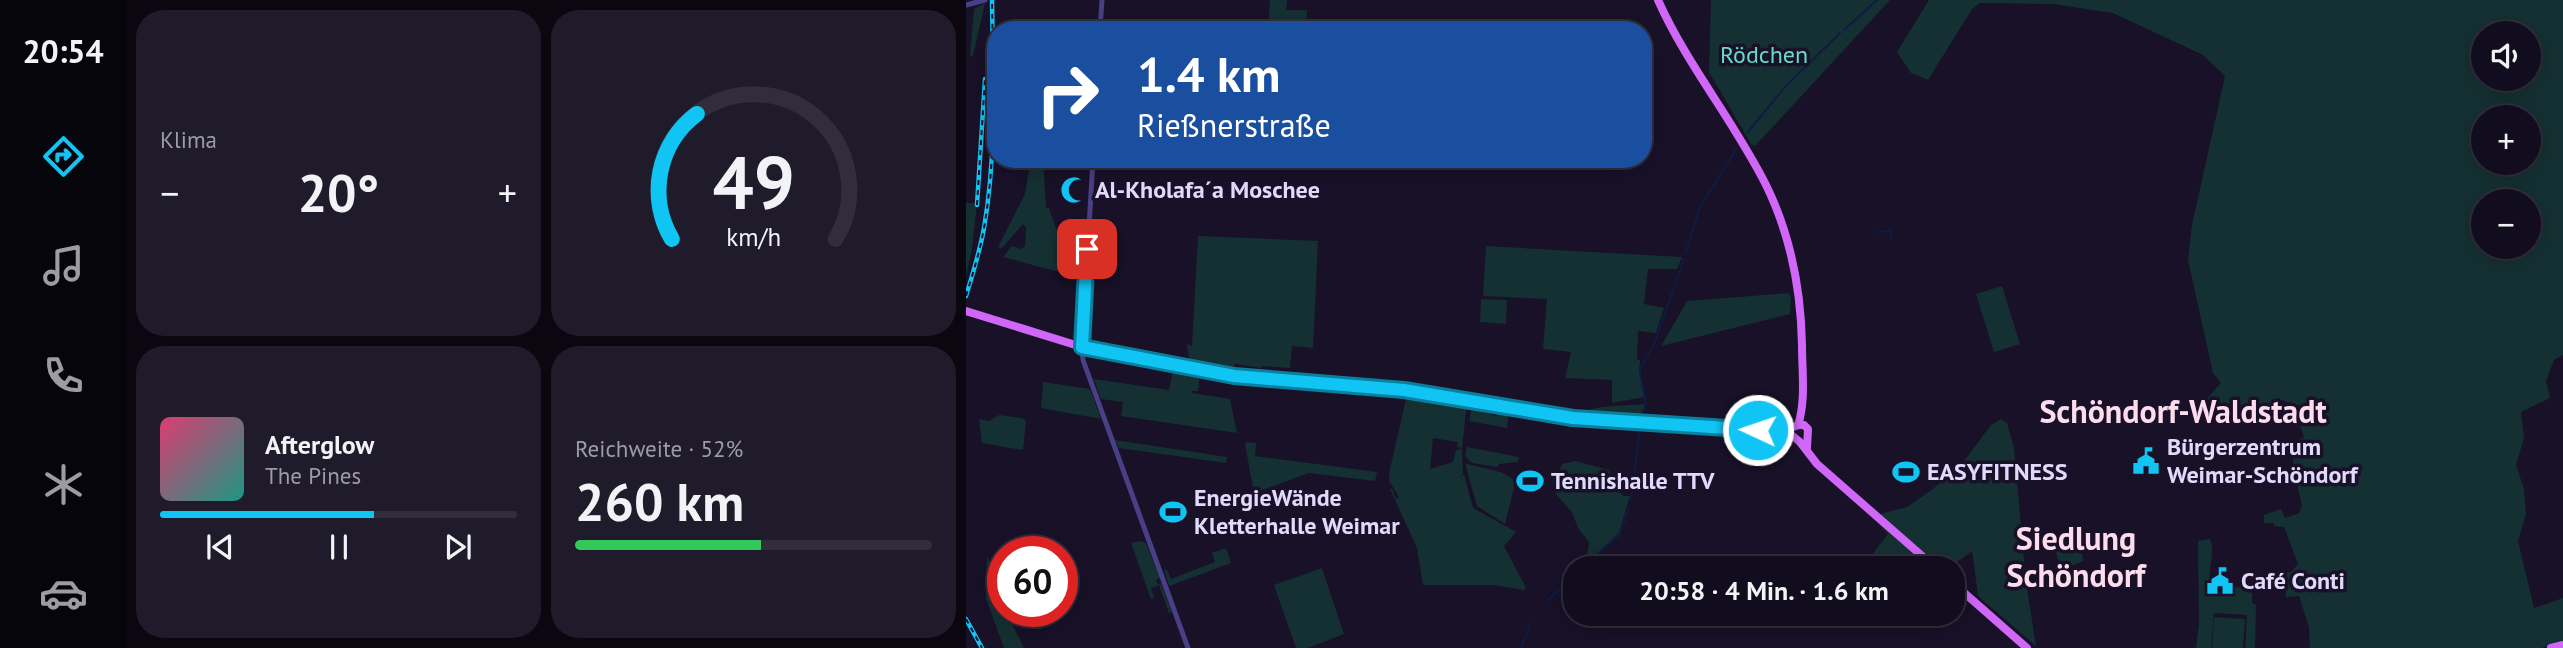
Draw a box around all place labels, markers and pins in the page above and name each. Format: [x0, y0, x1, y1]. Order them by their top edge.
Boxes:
place label: Al-Kholafa´a Moschee [1095, 174, 1320, 205]
mosque icon: Al-Kholafa´a Moschee [1059, 175, 1089, 205]
pin [1057, 219, 1117, 279]
place label: Bürgerzentrum Weimar-Schöndorf [2167, 431, 2359, 490]
public building icon: Bürgerzentrum Weimar-Schöndorf [2131, 446, 2161, 476]
place label: EASYFITNESS [1927, 456, 2067, 487]
sports icon: EASYFITNESS [1891, 457, 1921, 487]
place label: Tennishalle TTV [1551, 465, 1715, 496]
sports icon: Tennishalle TTV [1515, 466, 1545, 496]
place label: EnergieWände Kletterhalle Weimar [1194, 482, 1400, 541]
sports icon: EnergieWände Kletterhalle Weimar [1158, 497, 1188, 527]
place label: Café Conti [2241, 565, 2345, 596]
public building icon: Café Conti [2205, 566, 2235, 596]

